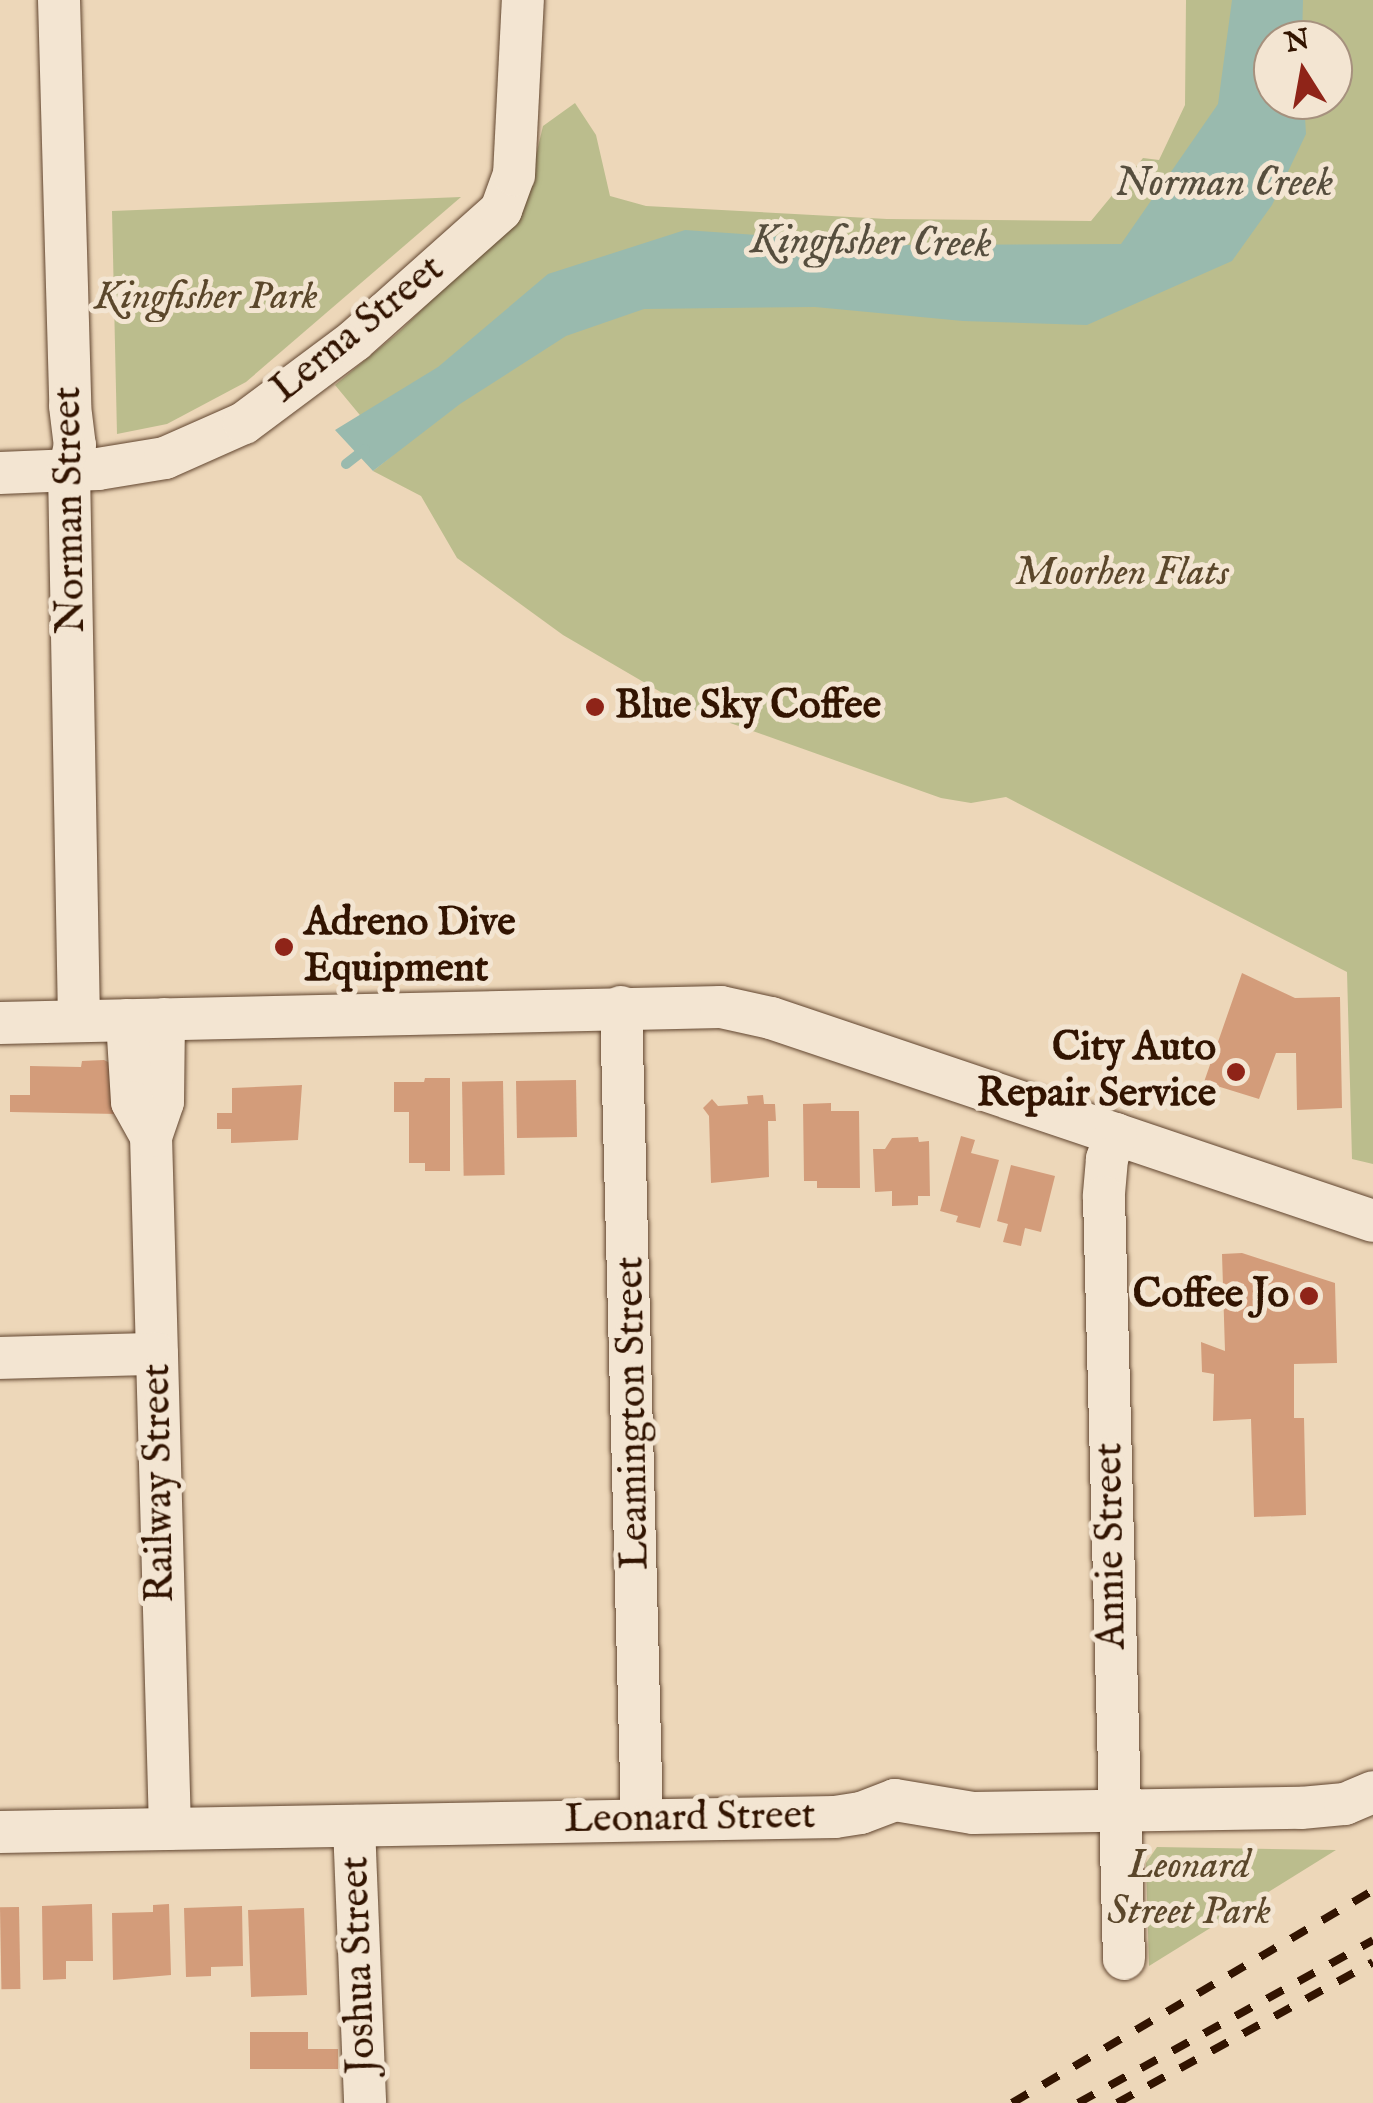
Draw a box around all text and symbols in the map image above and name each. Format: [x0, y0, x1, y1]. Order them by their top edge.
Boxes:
north arrow [1253, 20, 1353, 120]
text: N [1282, 23, 1313, 62]
water label: Norman Creek [1115, 159, 1333, 209]
water label: Kingfisher Creek [750, 216, 992, 270]
street label: Lerna Street [262, 246, 454, 414]
park label: Kingfisher Park [94, 274, 318, 322]
street label: Norman Street [45, 386, 97, 634]
park label: Moorhen Flats [1015, 550, 1229, 598]
place label: Blue Sky Coffee [615, 683, 881, 731]
marker: Blue Sky Coffee [584, 696, 606, 718]
place label: Adreno Dive Equipment [304, 900, 515, 994]
marker: Adreno Dive Equipment [273, 936, 295, 958]
place label: City Auto Repair Service [977, 1025, 1216, 1119]
marker: City Auto Repair Service [1225, 1061, 1247, 1083]
street label: Leamington Street [607, 1256, 661, 1570]
place label: Coffee Jo [1133, 1272, 1289, 1320]
marker: Coffee Jo [1298, 1285, 1320, 1307]
street label: Railway Street [134, 1363, 186, 1603]
street label: Annie Street [1086, 1442, 1138, 1650]
street label: Leonard Street [564, 1793, 816, 1845]
park label: Leonard Street Park [1107, 1843, 1271, 1937]
street label: Joshua Street [332, 1855, 388, 2075]

